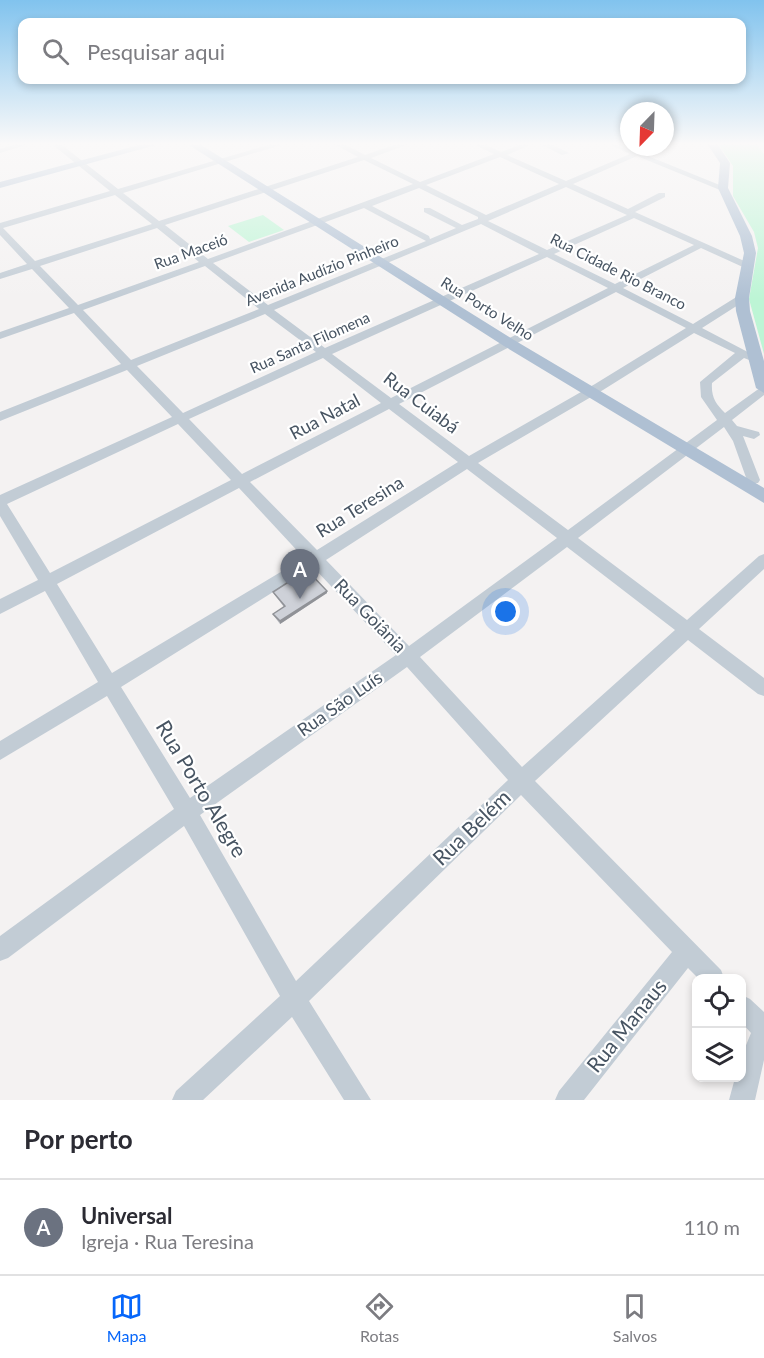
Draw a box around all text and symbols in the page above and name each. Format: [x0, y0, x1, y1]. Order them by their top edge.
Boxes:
search box [18, 18, 746, 84]
icon: search [39, 35, 72, 68]
text: Pesquisar aqui [87, 38, 225, 65]
north arrow [620, 102, 674, 156]
street label: Rua Maceió [151, 229, 230, 273]
street label: Rua Cidade Rio Branco [548, 229, 689, 313]
street label: Avenida Audízio Pinheiro [242, 231, 401, 309]
street label: Rua Porto Velho [438, 272, 537, 344]
street label: Rua Santa Filomena [247, 308, 372, 377]
street label: Rua Cuiabá [380, 367, 464, 438]
street label: Rua Natal [286, 388, 363, 444]
street label: Rua Teresina [312, 471, 407, 542]
pin: A [280, 550, 320, 599]
street label: Rua Goiânia [330, 574, 411, 657]
your location [491, 597, 520, 626]
street label: Rua São Luís [293, 666, 386, 741]
street label: Rua Porto Alegre [152, 715, 253, 861]
street label: Rua Belém [427, 784, 515, 870]
street label: Rua Manaus [581, 973, 671, 1077]
map controls [692, 974, 746, 1082]
button: locate [692, 974, 746, 1028]
button: layers [692, 1028, 746, 1082]
text: Por perto [24, 1123, 133, 1155]
text: Universal [81, 1202, 172, 1229]
text: A [37, 1215, 50, 1239]
text: 110 m [684, 1215, 740, 1239]
text: Igreja · Rua Teresina [81, 1229, 254, 1253]
tab: Mapa [107, 1290, 146, 1345]
tab: Rotas [360, 1290, 399, 1345]
tab: Salvos [613, 1290, 657, 1345]

